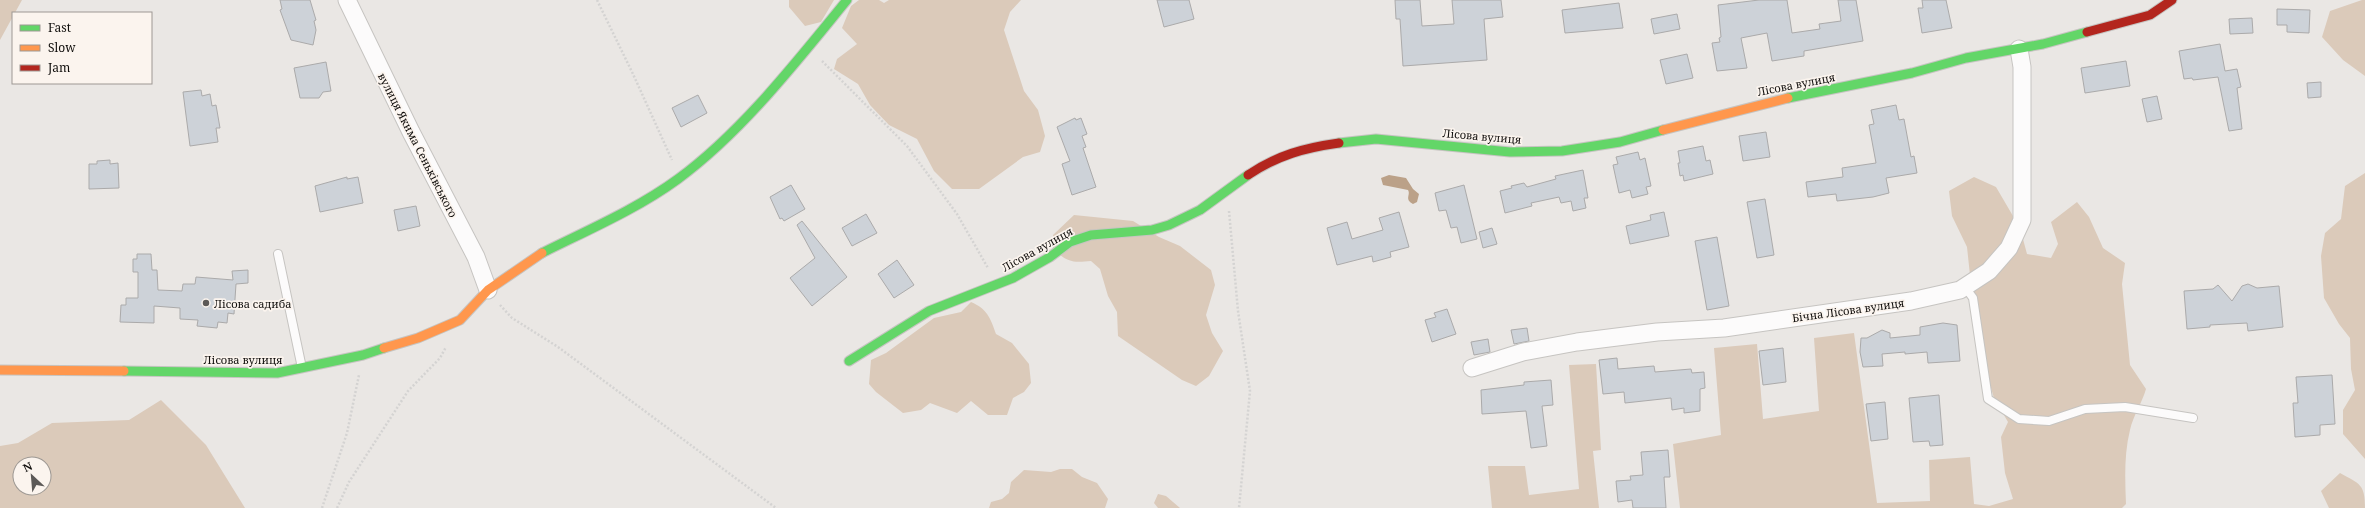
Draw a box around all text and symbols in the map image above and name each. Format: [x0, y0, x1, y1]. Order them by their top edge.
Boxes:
legend [12, 12, 152, 84]
text: Fast [48, 19, 71, 36]
text: Slow [48, 39, 76, 56]
text: Jam [47, 59, 70, 76]
street label: Лісова вулиця [1756, 69, 1836, 99]
street label: вулиця Якима Сеньківського [375, 70, 461, 220]
street label: Лісова вулиця [1442, 125, 1522, 147]
street label: Лісова вулиця [999, 223, 1075, 275]
street label: Бічна Лісова вулиця [1791, 295, 1905, 325]
place label: Лісова садиба [214, 296, 291, 311]
marker: Лісова садиба [201, 298, 211, 308]
street label: Лісова вулиця [204, 352, 282, 367]
north arrow [12, 456, 52, 496]
text: N [20, 458, 35, 475]

